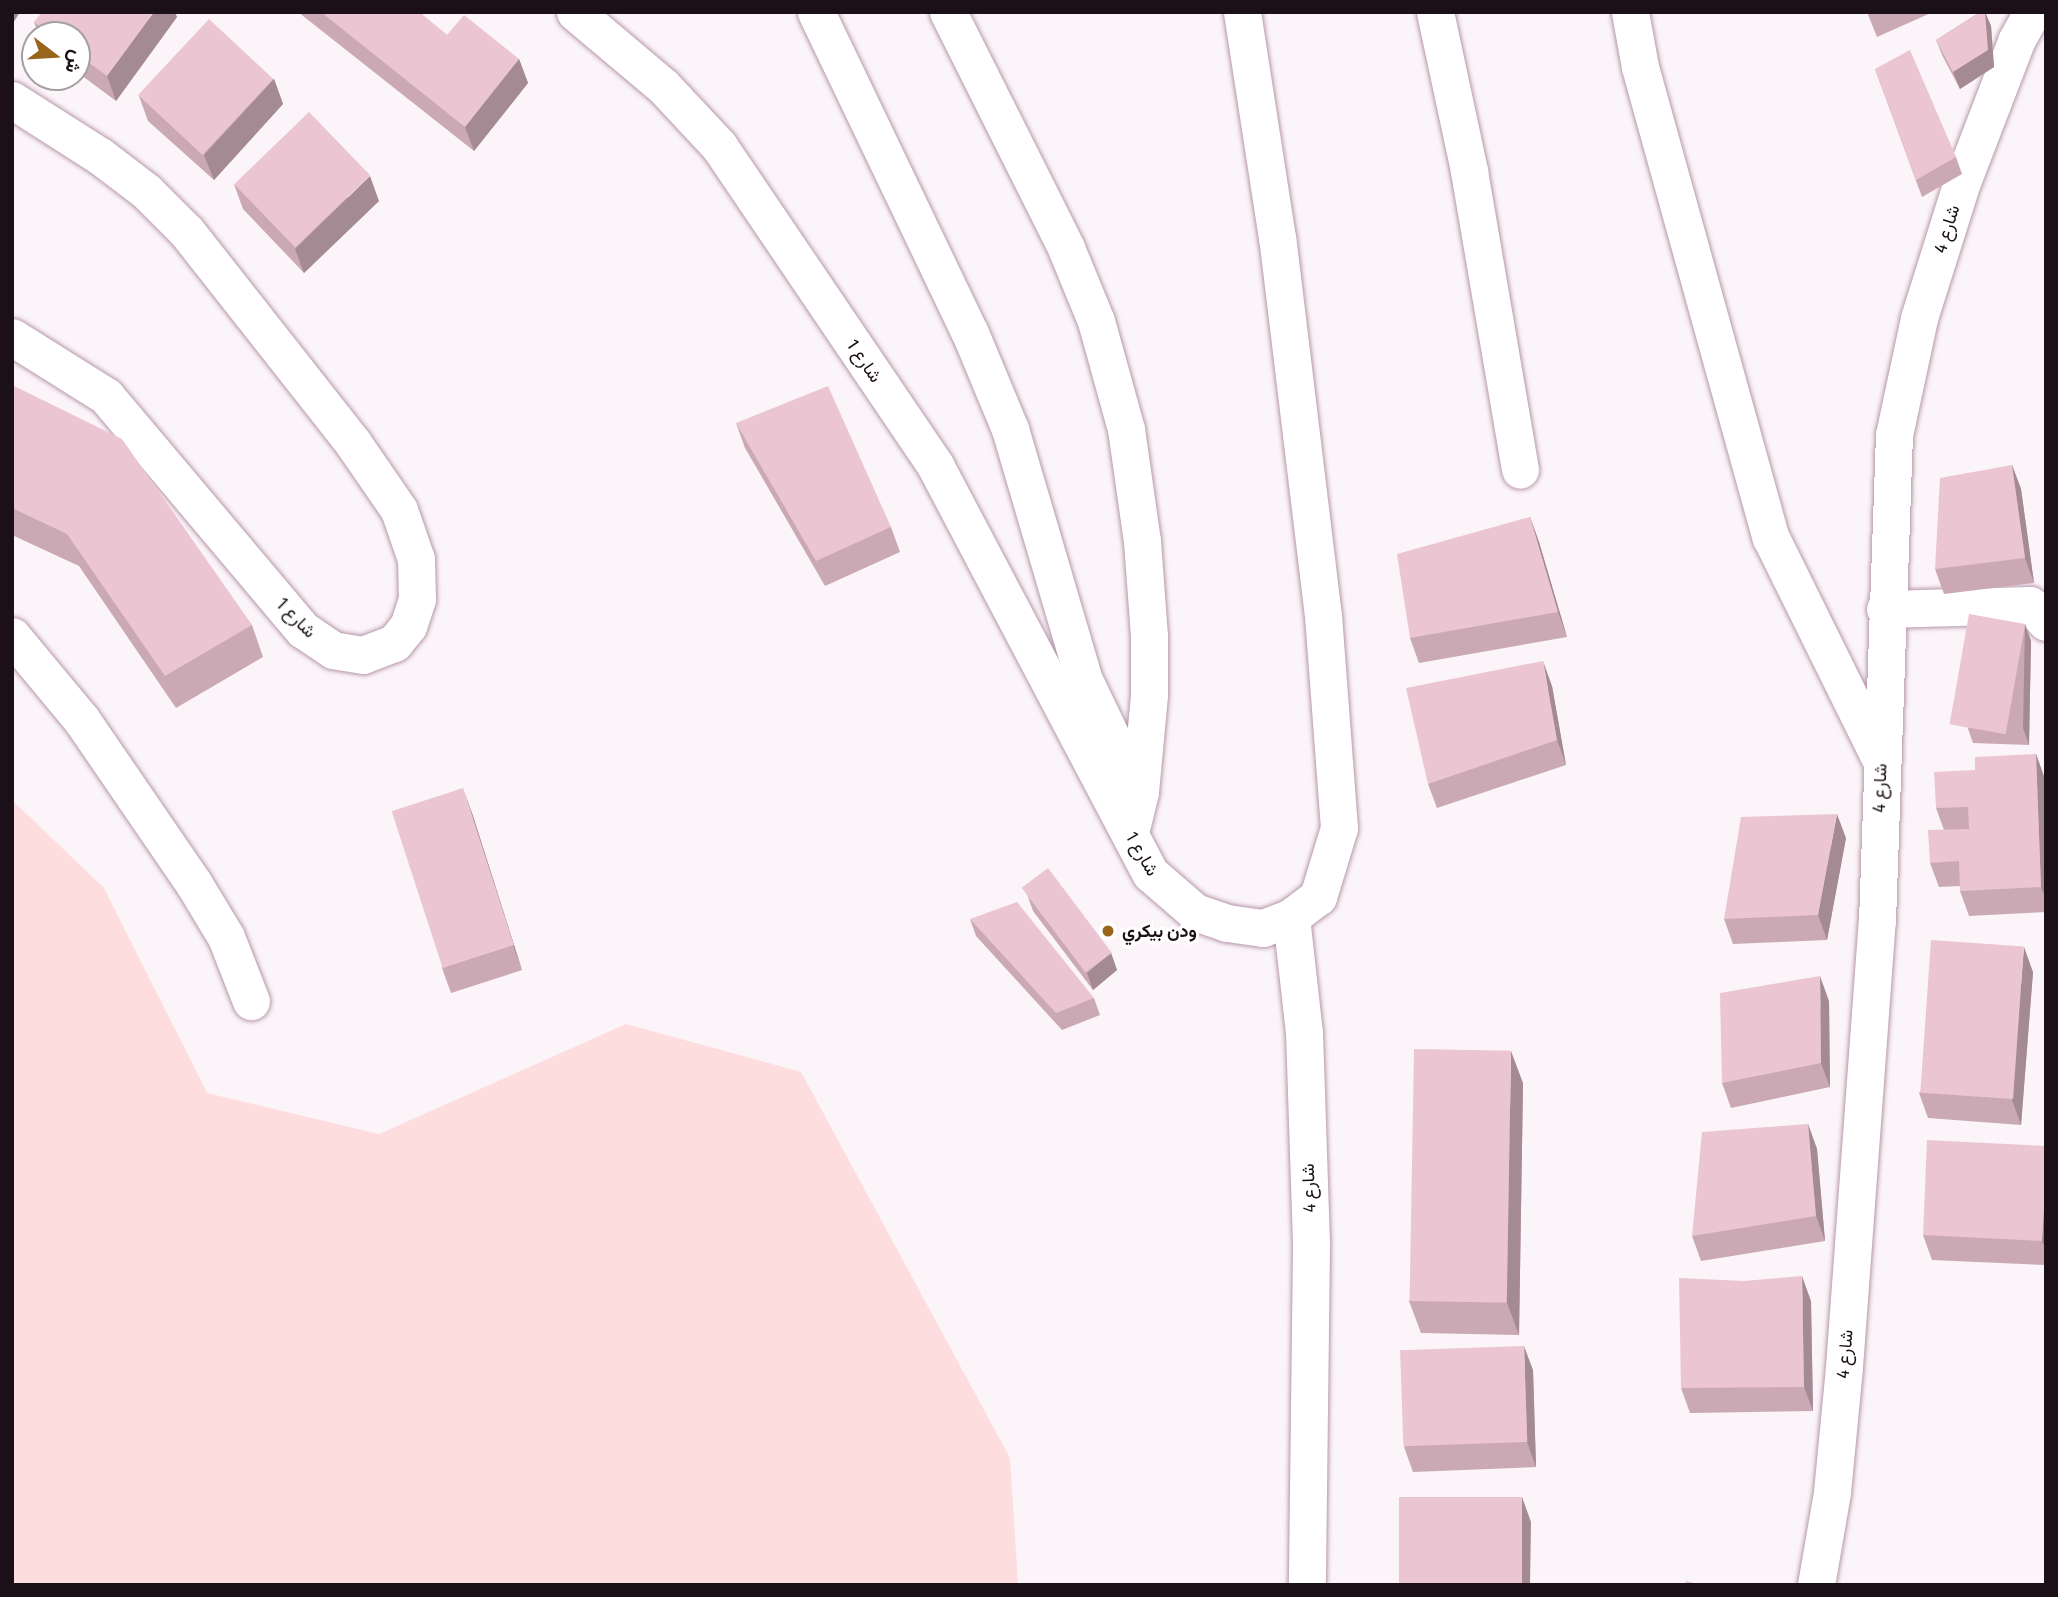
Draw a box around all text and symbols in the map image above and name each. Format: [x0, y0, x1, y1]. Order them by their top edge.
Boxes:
north arrow [21, 21, 91, 91]
text: ش [60, 47, 89, 76]
street label: شارع 4 [1929, 202, 1965, 256]
street label: شارع 1 [842, 335, 886, 387]
street label: شارع 1 [272, 594, 320, 642]
street label: شارع 4 [1868, 763, 1892, 813]
street label: شارع 1 [1121, 828, 1163, 880]
place label: ودن بيكري [1122, 920, 1197, 942]
marker: ودن بيكري [1100, 923, 1116, 939]
street label: شارع 4 [1297, 1163, 1321, 1213]
street label: شارع 4 [1832, 1329, 1858, 1379]

